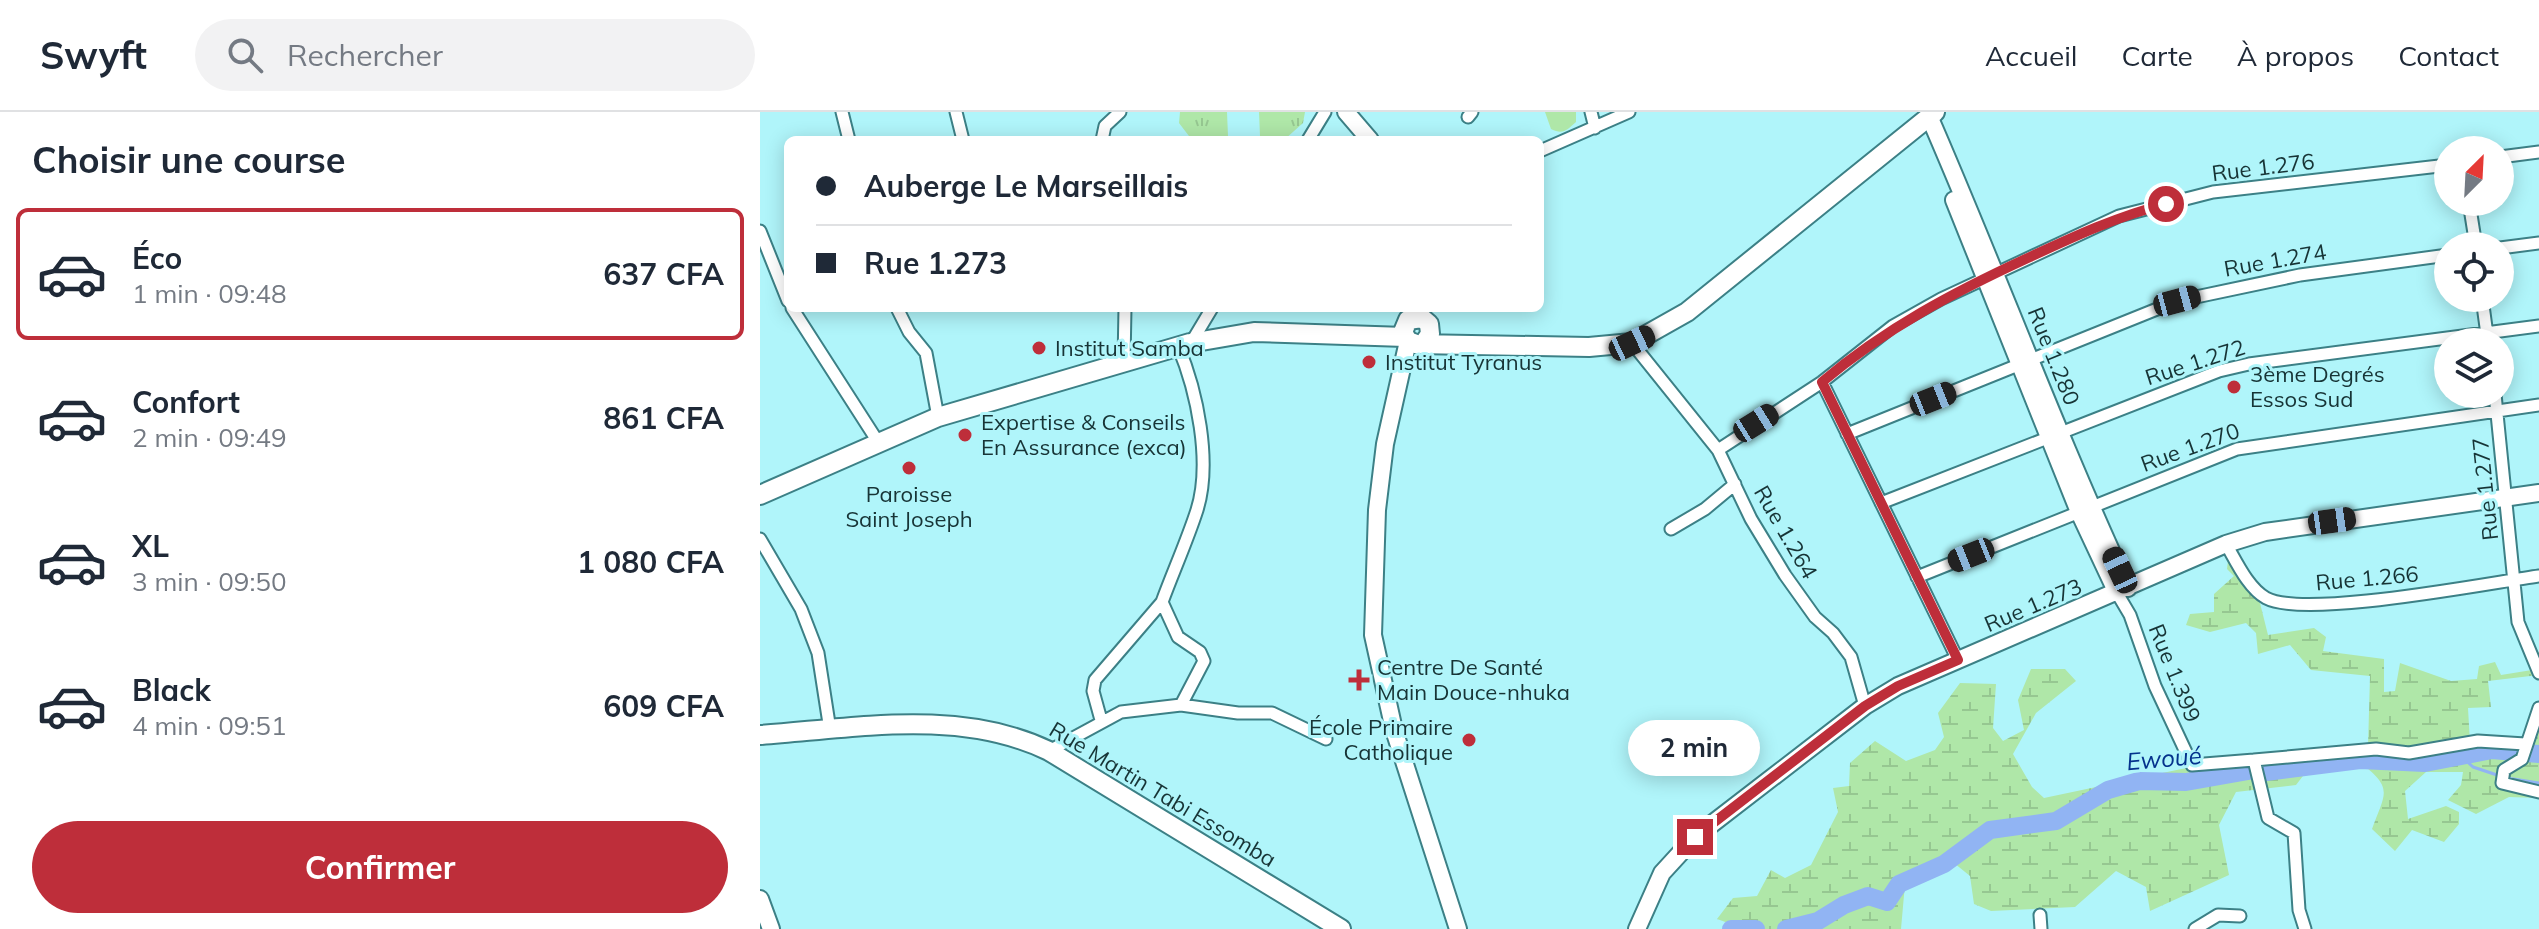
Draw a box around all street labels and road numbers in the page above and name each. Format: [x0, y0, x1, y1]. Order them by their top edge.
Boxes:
street label: Rue 1.276 [2210, 147, 2316, 187]
street label: Rue 1.274 [2222, 237, 2328, 283]
street label: Rue 1.280 [2022, 303, 2086, 409]
street label: Rue 1.272 [2141, 333, 2249, 391]
street label: Rue 1.270 [2137, 416, 2243, 478]
street label: Rue 1.277 [2466, 436, 2504, 542]
street label: Rue 1.264 [1748, 480, 1824, 584]
street label: Rue 1.266 [2314, 560, 2420, 596]
street label: Rue 1.273 [1980, 572, 2086, 638]
street label: Rue 1.399 [2143, 620, 2207, 726]
street label: Rue Martin Tabi Essomba [1044, 715, 1282, 873]

